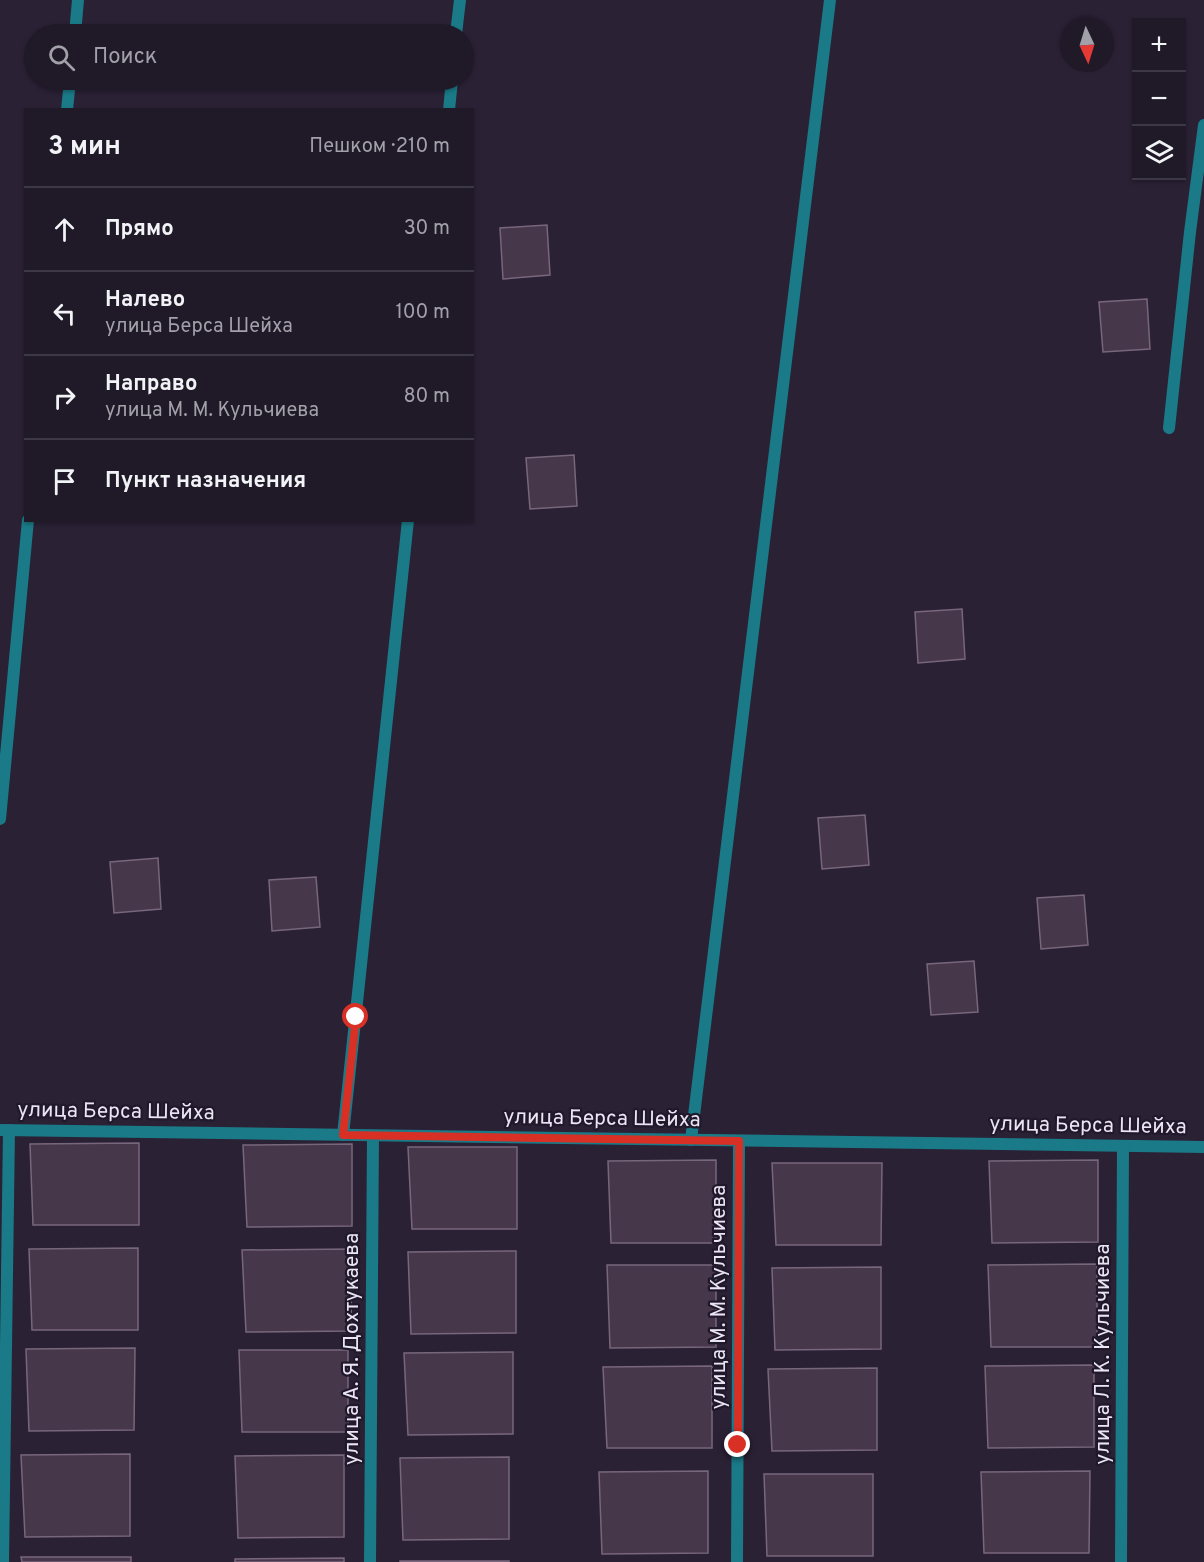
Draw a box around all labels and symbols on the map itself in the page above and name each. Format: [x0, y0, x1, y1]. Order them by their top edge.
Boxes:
north arrow [1060, 18, 1114, 72]
route start [342, 1003, 368, 1029]
street label: улица Берса Шейха [17, 1097, 215, 1127]
street label: улица Берса Шейха [503, 1104, 701, 1134]
street label: улица Берса Шейха [989, 1111, 1187, 1141]
street label: улица М. М. Кульчиева [706, 1185, 733, 1409]
street label: улица А. Я. Дохтукаева [339, 1233, 366, 1465]
street label: улица Л. К. Кульчиева [1090, 1243, 1117, 1465]
route end [724, 1431, 750, 1457]

